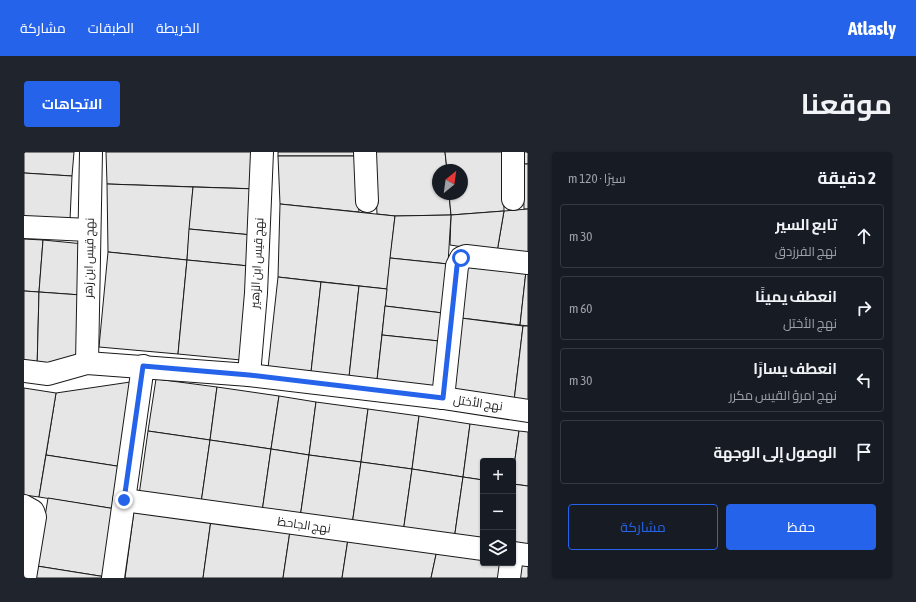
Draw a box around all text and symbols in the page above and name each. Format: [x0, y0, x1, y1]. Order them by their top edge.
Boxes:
text: Atlasly [848, 17, 896, 39]
text: مشاركة [20, 20, 66, 36]
text: الطبقات [88, 20, 134, 36]
text: الخريطة [156, 20, 200, 36]
button: الاتجاهات [24, 81, 120, 127]
text: موقعنا [801, 88, 892, 120]
north arrow [432, 164, 468, 200]
text: 2 دقيقة [818, 168, 876, 188]
text: سيرًا · 120 m [568, 171, 626, 186]
text: تابع السير [775, 216, 837, 233]
street label: نهج قيس ابن الزهير [248, 217, 267, 310]
street label: نهج قيس ابن زهر [81, 218, 98, 299]
icon: ahead [853, 225, 875, 247]
text: 30 m [569, 229, 592, 244]
text: نهج الفرزدق [775, 244, 837, 259]
route start [452, 249, 470, 267]
text: انعطف يمينًا [755, 288, 837, 305]
icon: right [853, 297, 875, 319]
text: 60 m [569, 301, 592, 316]
text: نهج الأختل [783, 316, 837, 331]
text: انعطف يسارًا [753, 360, 837, 377]
icon: left [853, 369, 875, 391]
text: 30 m [569, 373, 592, 388]
text: نهج امرؤ القيس مكرر [729, 388, 837, 403]
street label: نهج الأختل [452, 393, 504, 414]
icon: arrive [853, 441, 875, 463]
text: الوصول إلى الوجهة [713, 444, 837, 461]
map controls [480, 458, 516, 566]
button: + [480, 458, 516, 494]
route end [115, 491, 133, 509]
button: − [480, 494, 516, 530]
button: مشاركة [568, 504, 718, 550]
button: حفظ [726, 504, 876, 550]
street label: نهج الجاحظ [276, 514, 332, 537]
button: layers [480, 530, 516, 566]

